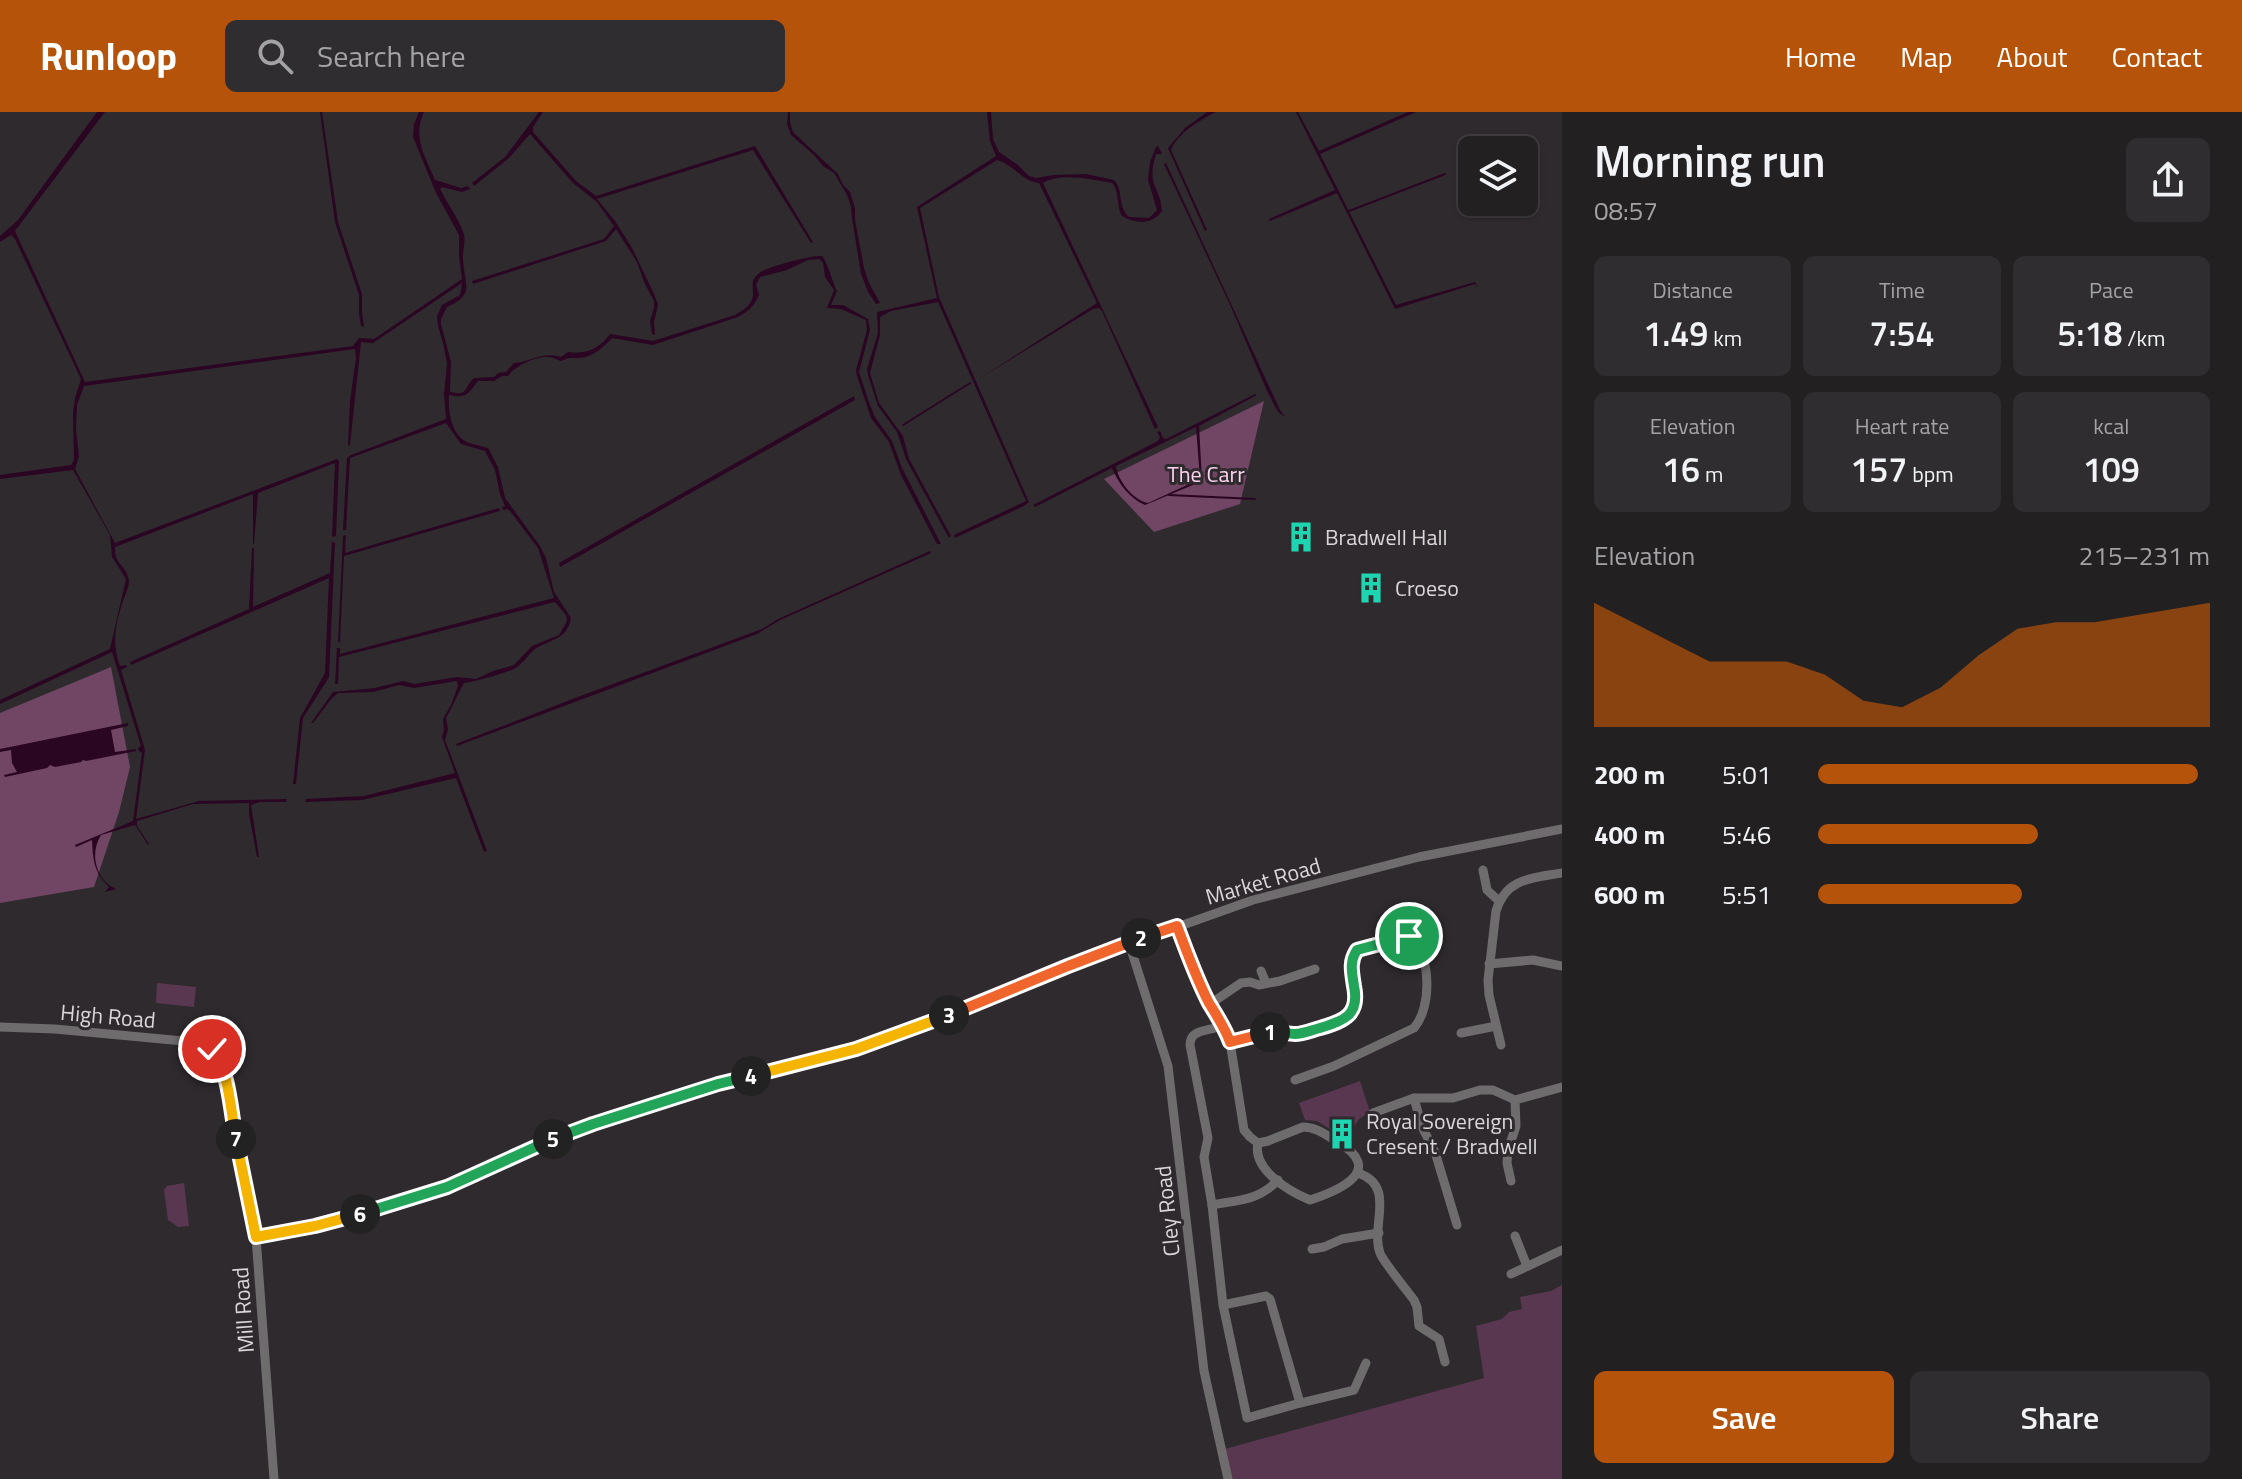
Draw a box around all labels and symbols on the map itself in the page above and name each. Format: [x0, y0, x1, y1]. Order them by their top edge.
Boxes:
park label: The Carr [1167, 457, 1245, 491]
building icon: Bradwell Hall [1284, 520, 1318, 554]
place label: Bradwell Hall [1325, 520, 1448, 554]
building icon: Croeso [1354, 571, 1388, 605]
place label: Croeso [1395, 571, 1459, 605]
street label: Market Road [1201, 848, 1325, 914]
pin [1375, 902, 1443, 970]
pin: 2 [1121, 918, 1161, 958]
street label: High Road [59, 995, 157, 1037]
pin: 3 [929, 995, 969, 1035]
pin: 1 [1250, 1012, 1290, 1052]
pin [178, 1015, 246, 1083]
pin: 4 [731, 1056, 771, 1096]
place label: Royal Sovereign Cresent / Bradwell [1366, 1104, 1538, 1163]
building icon: Royal Sovereign Cresent / Bradwell [1325, 1117, 1359, 1151]
pin: 7 [216, 1119, 256, 1159]
pin: 5 [533, 1119, 573, 1159]
street label: Cley Road [1145, 1164, 1189, 1258]
pin: 6 [340, 1194, 380, 1234]
street label: Mill Road [223, 1266, 263, 1354]

